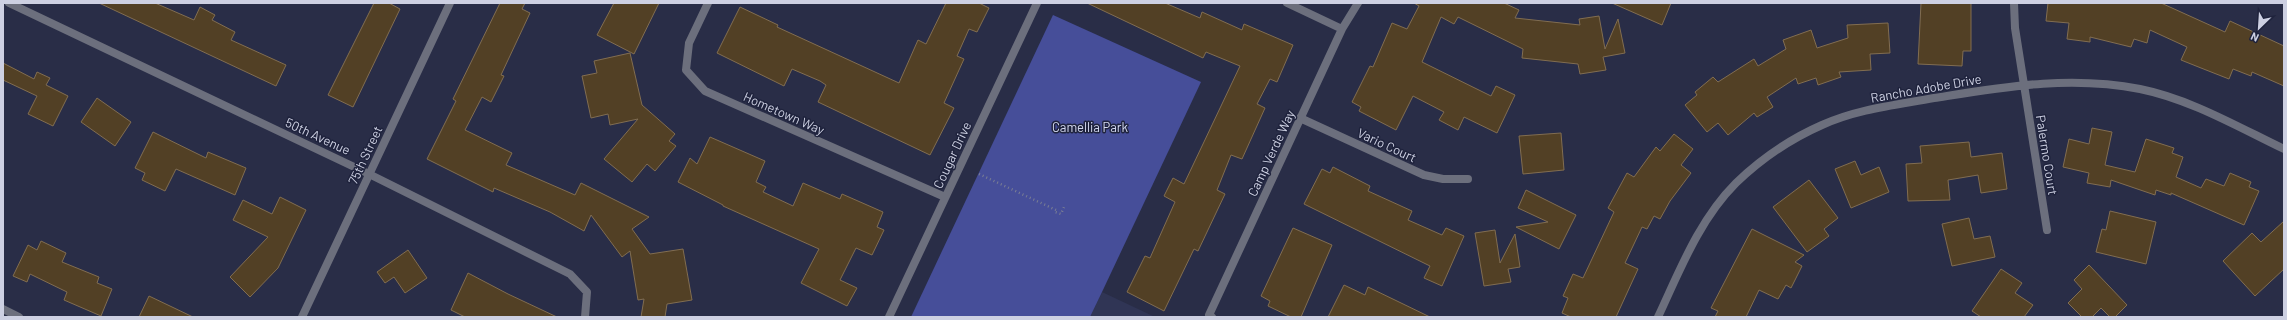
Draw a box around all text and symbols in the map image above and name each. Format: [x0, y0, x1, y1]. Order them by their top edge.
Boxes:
north arrow [2239, 8, 2279, 48]
text: N [2248, 30, 2261, 45]
street label: Rancho Adobe Drive [1869, 70, 1983, 106]
street label: Hometown Way [741, 88, 827, 138]
street label: Camp Verde Way [1244, 107, 1298, 199]
street label: 50th Avenue [283, 114, 353, 158]
street label: Palermo Court [2033, 114, 2061, 196]
street label: Cougar Drive [930, 119, 974, 191]
park label: Camellia Park [1052, 119, 1129, 135]
street label: 75th Street [345, 123, 385, 187]
street label: Vario Court [1355, 124, 1419, 166]

